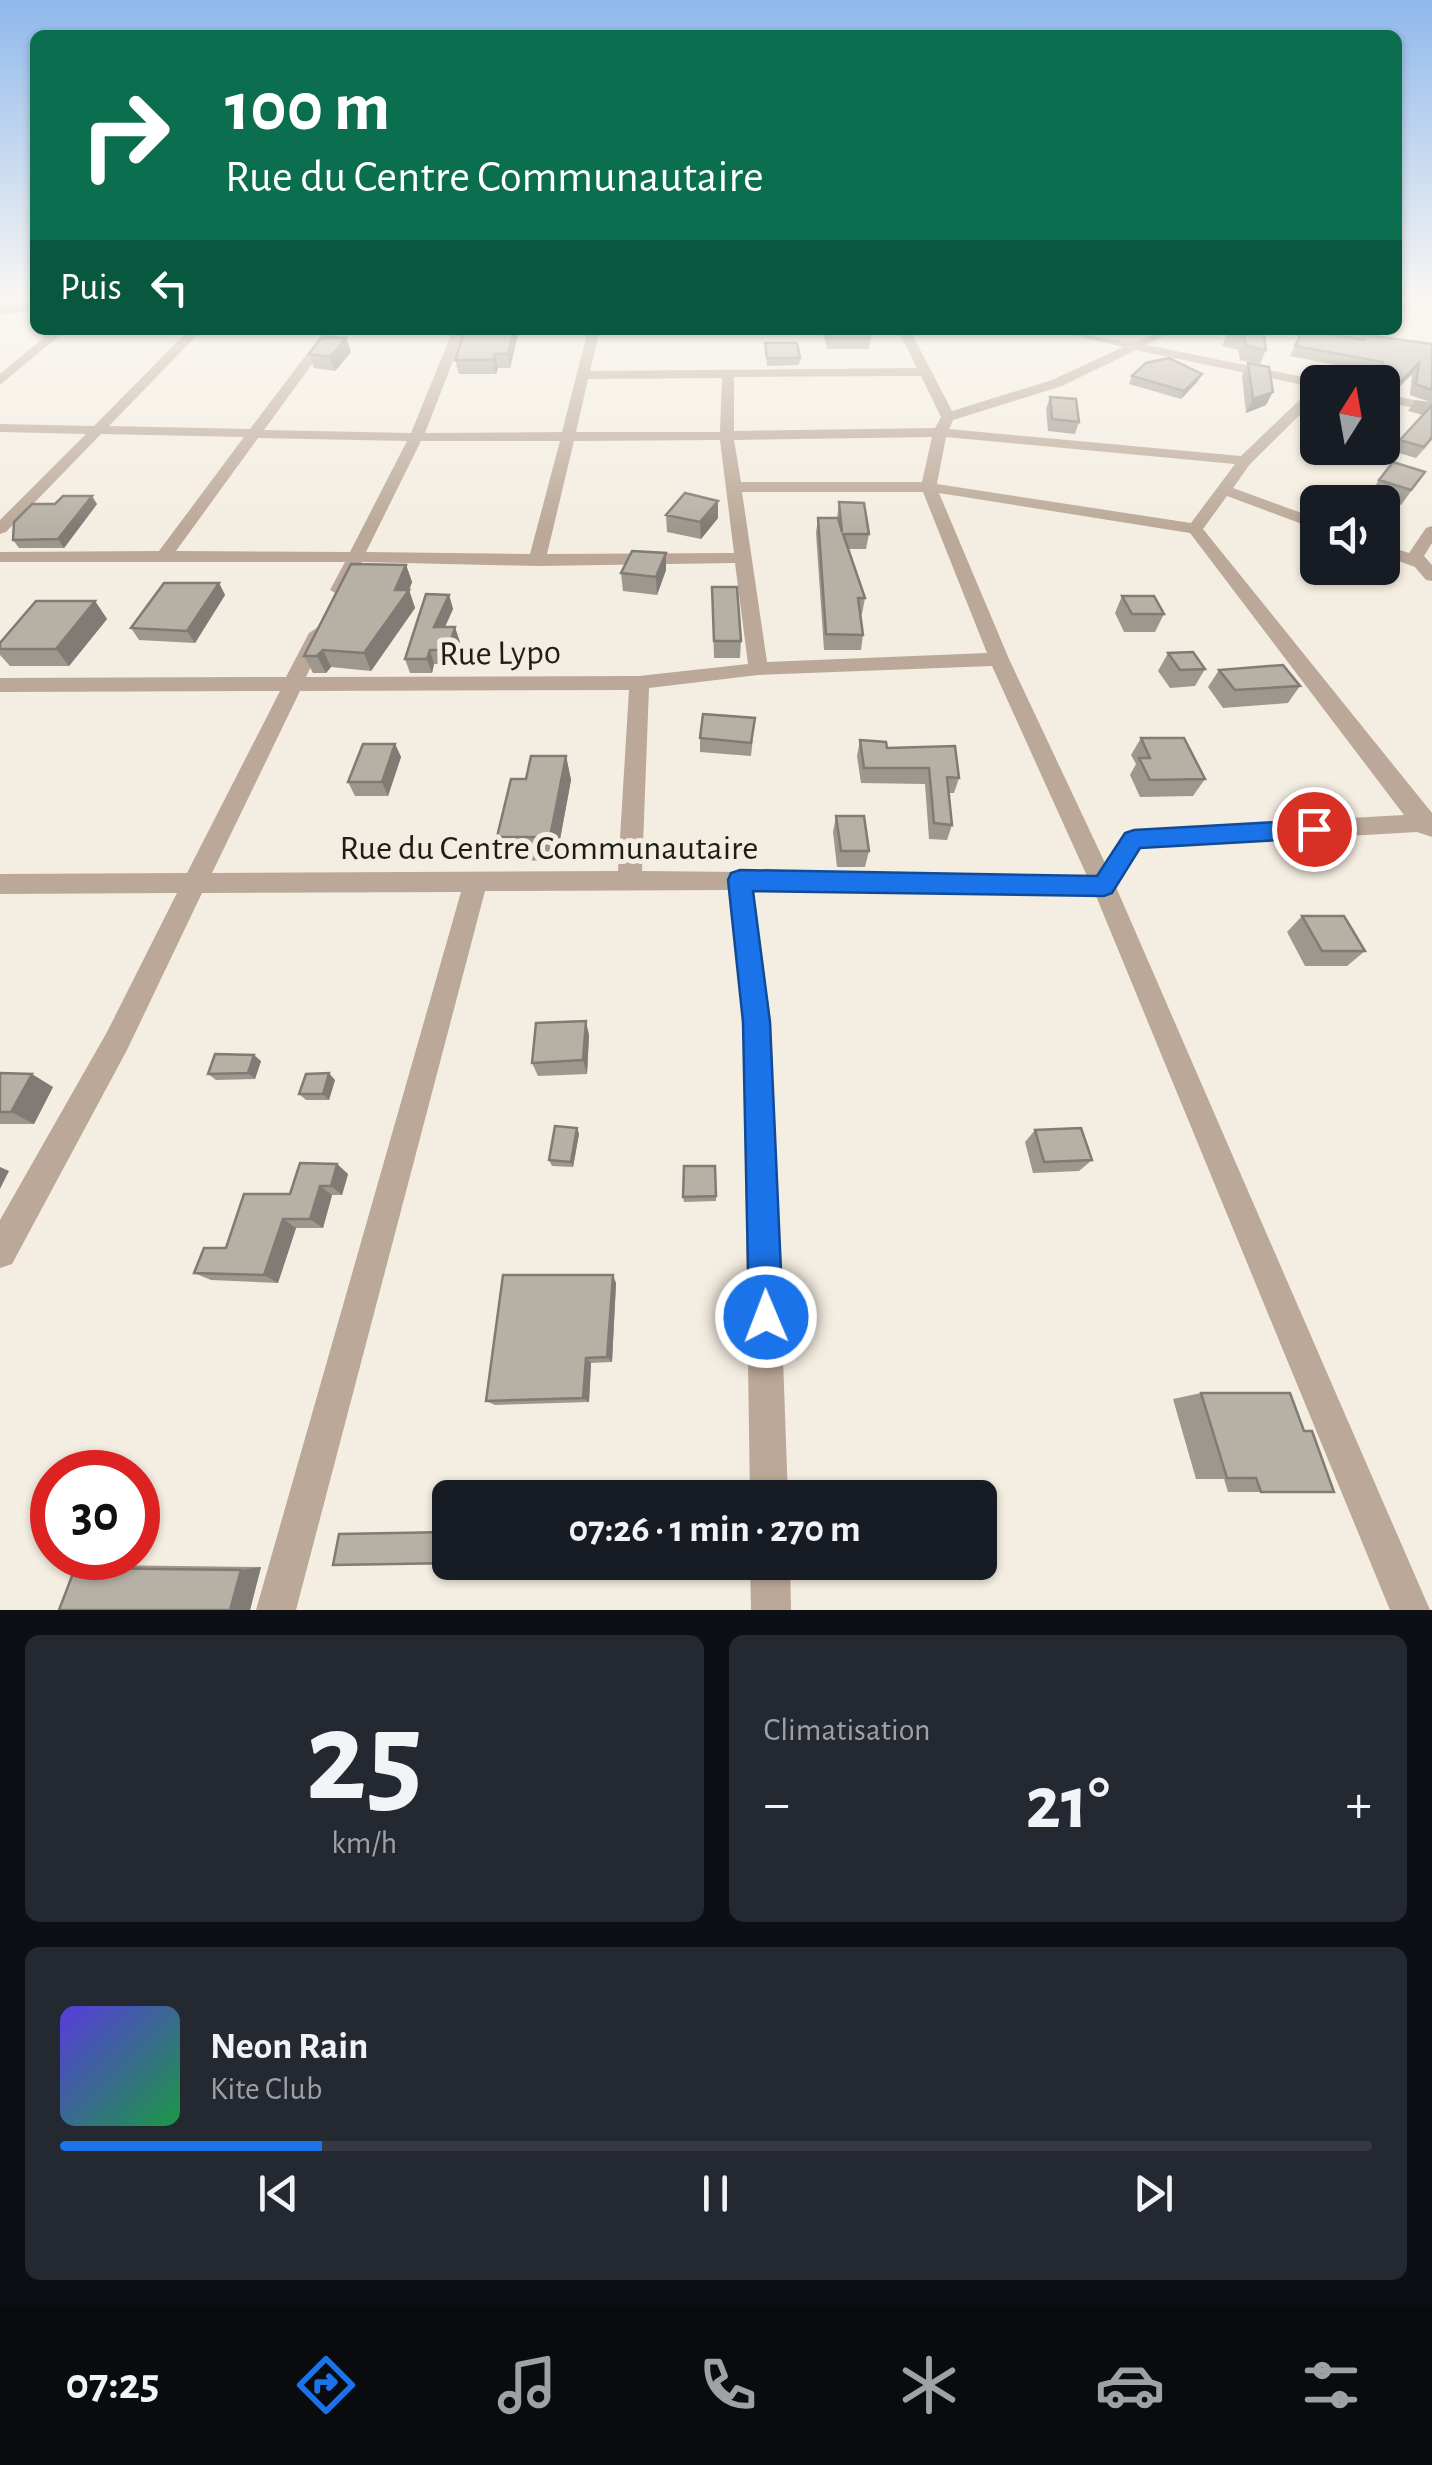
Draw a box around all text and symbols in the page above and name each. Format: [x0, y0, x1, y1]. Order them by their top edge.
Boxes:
icon: right [60, 70, 190, 200]
text: 100 m [225, 73, 390, 143]
text: Rue du Centre Communautaire [225, 155, 764, 200]
icon: left [142, 260, 197, 315]
text: Puis [60, 269, 122, 307]
north arrow [1300, 365, 1400, 465]
map controls [1300, 365, 1400, 585]
button: sound [1300, 485, 1400, 585]
street label: Rue Lypo [439, 635, 561, 672]
pin [1272, 787, 1357, 872]
icon: arrive [1287, 802, 1342, 857]
street label: Rue du Centre Communautaire [339, 831, 759, 866]
position arrow [714, 1265, 818, 1369]
speed limit sign: 30 [30, 1450, 160, 1580]
text: 07:26 · 1 min · 270 m [568, 1511, 861, 1549]
text: 25 [306, 1694, 423, 1824]
text: Climatisation [764, 1714, 931, 1746]
text: 21° [1026, 1767, 1110, 1842]
text: − [764, 1777, 790, 1832]
text: + [1346, 1777, 1372, 1832]
text: km/h [331, 1827, 397, 1859]
text: Neon Rain [210, 2028, 368, 2066]
text: Kite Club [210, 2073, 322, 2105]
icon: previous [251, 2166, 306, 2221]
icon: pause [688, 2166, 743, 2221]
icon: next [1126, 2166, 1181, 2221]
icon: directions [291, 2350, 361, 2420]
icon: music [492, 2350, 562, 2420]
icon: phone [693, 2350, 763, 2420]
icon: climate [894, 2350, 964, 2420]
icon: car [1095, 2350, 1165, 2420]
icon: filters [1296, 2350, 1366, 2420]
text: 07:25 [66, 2362, 159, 2407]

